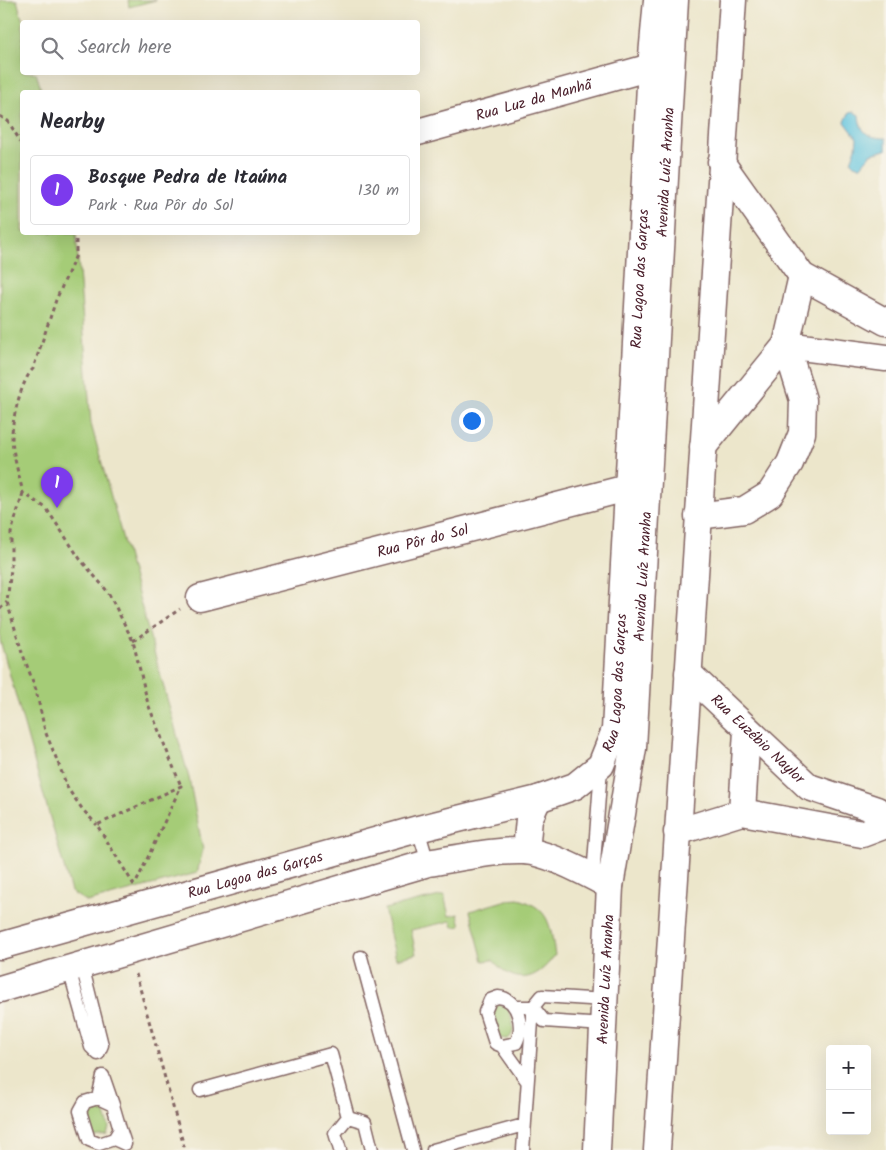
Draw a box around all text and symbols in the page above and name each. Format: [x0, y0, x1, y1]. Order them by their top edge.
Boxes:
search box [20, 20, 420, 75]
text: Search here [78, 33, 172, 63]
icon: search [38, 34, 66, 62]
street label: Rua Luz da Manhã [473, 73, 597, 128]
text: Nearby [40, 106, 105, 139]
street label: Avenida Luíz Aranha [651, 106, 682, 238]
text: Bosque Pedra de Itaúna [88, 163, 287, 193]
text: 1 [55, 178, 59, 203]
text: 130 m [358, 178, 399, 203]
text: Park · Rua Pôr do Sol [88, 193, 234, 218]
street label: Rua Lagoa das Garças [625, 208, 656, 349]
your location [459, 408, 485, 434]
pin: 1 [41, 467, 73, 508]
street label: Avenida Luíz Aranha [628, 511, 659, 642]
street label: Rua Pôr do Sol [375, 518, 472, 565]
street label: Rua Lagoa das Garças [596, 612, 634, 756]
street label: Rua Euzébio Naylor [704, 689, 811, 791]
street label: Rua Lagoa das Garças [185, 845, 326, 906]
street label: Avenida Luíz Aranha [591, 914, 622, 1045]
map controls [826, 1045, 871, 1135]
button: + [826, 1045, 871, 1090]
button: − [826, 1090, 871, 1135]

